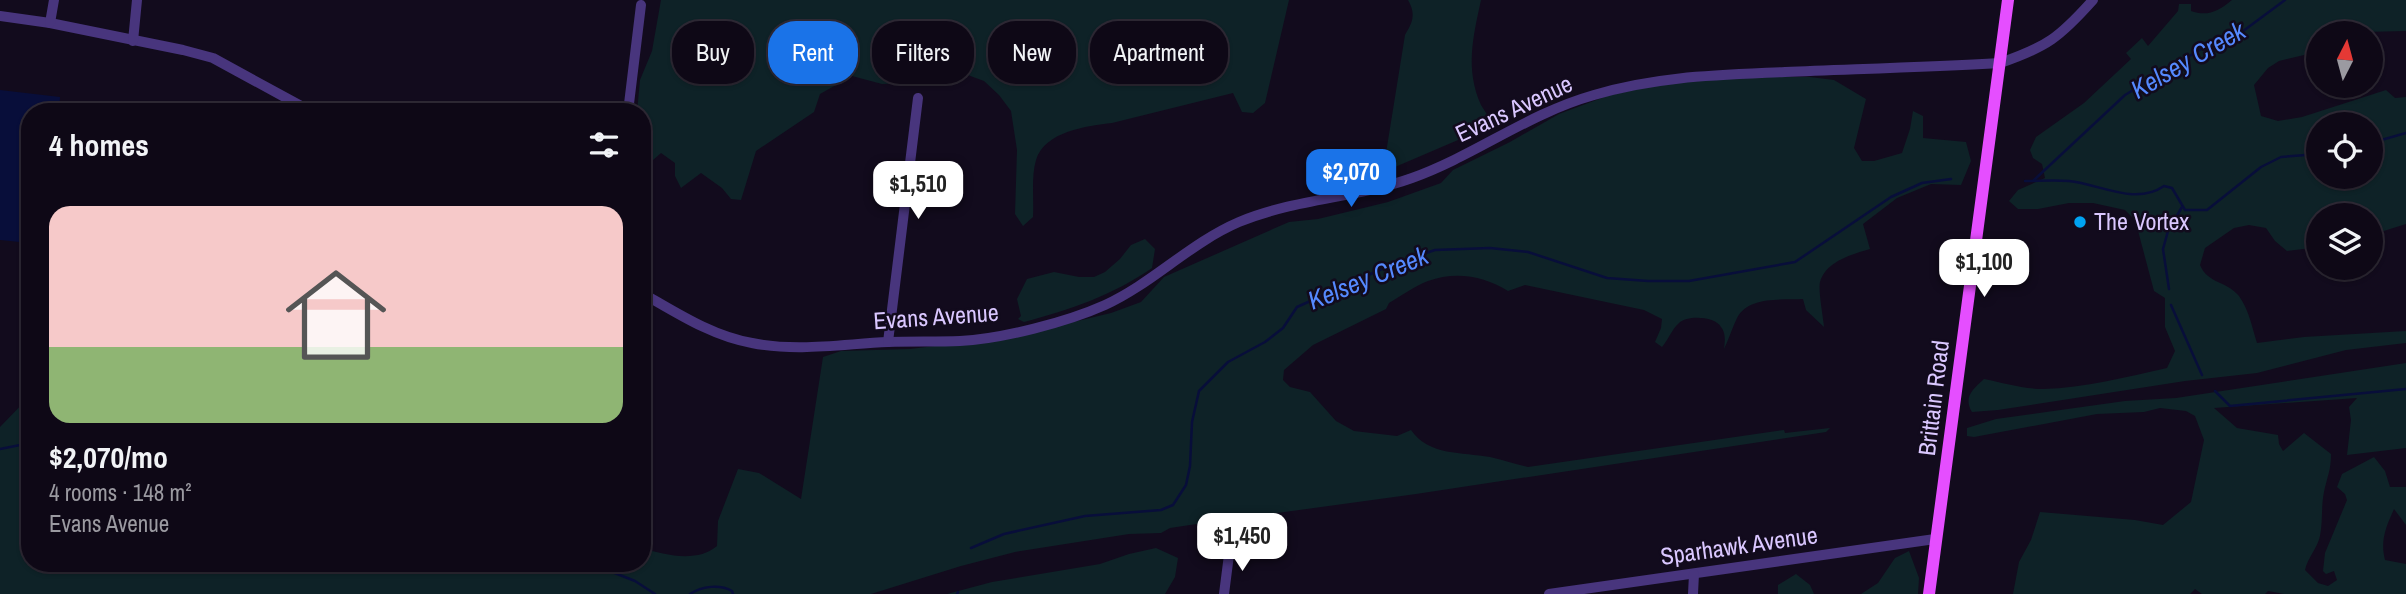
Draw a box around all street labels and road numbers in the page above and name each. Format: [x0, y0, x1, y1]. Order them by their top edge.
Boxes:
street label: Evans Avenue [1450, 67, 1577, 149]
street label: Evans Avenue [872, 296, 1000, 336]
street label: Brittain Road [1910, 338, 1956, 457]
street label: Sparhawk Avenue [1658, 518, 1819, 572]

